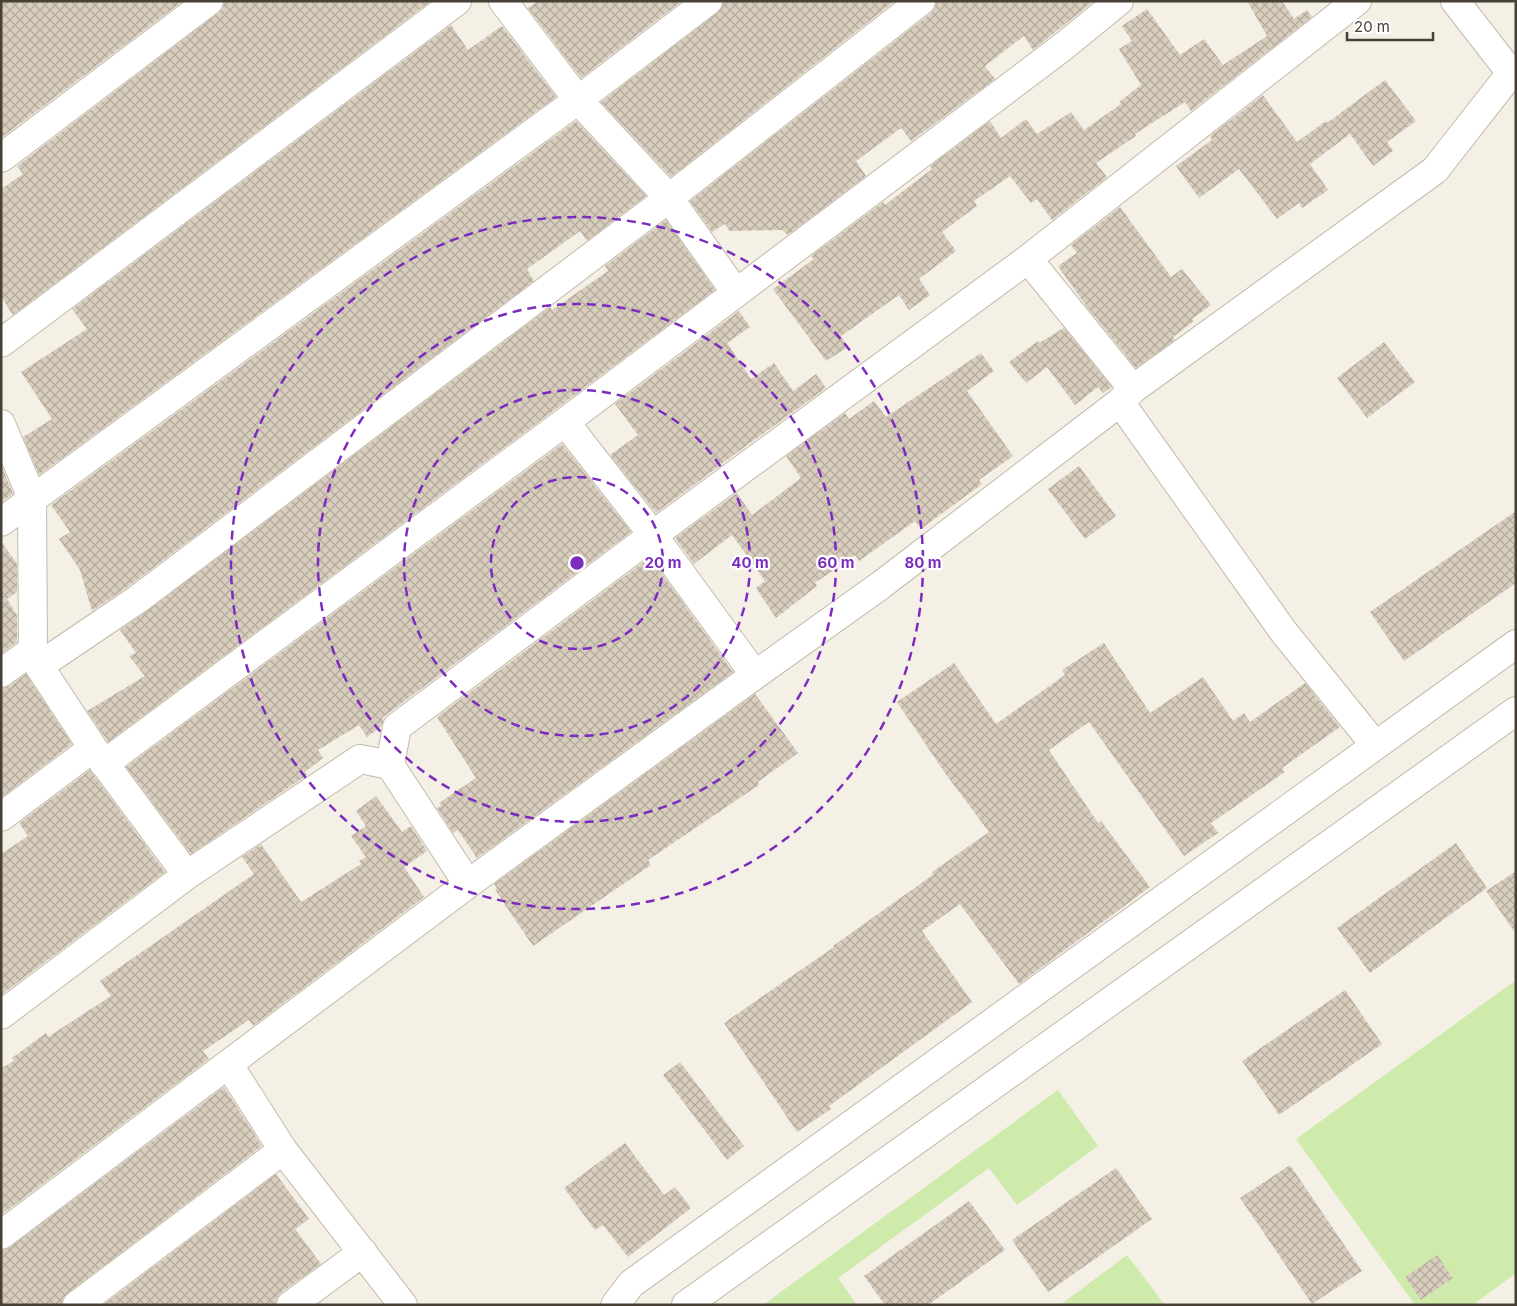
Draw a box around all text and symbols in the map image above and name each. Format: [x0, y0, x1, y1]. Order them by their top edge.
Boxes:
scale bar [1347, 10, 1433, 42]
text: 20 m [1354, 17, 1390, 36]
text: 20 m [645, 553, 681, 572]
text: 40 m [731, 553, 769, 572]
text: 60 m [817, 553, 855, 572]
text: 80 m [904, 553, 942, 572]
centre of rings [568, 554, 586, 572]

